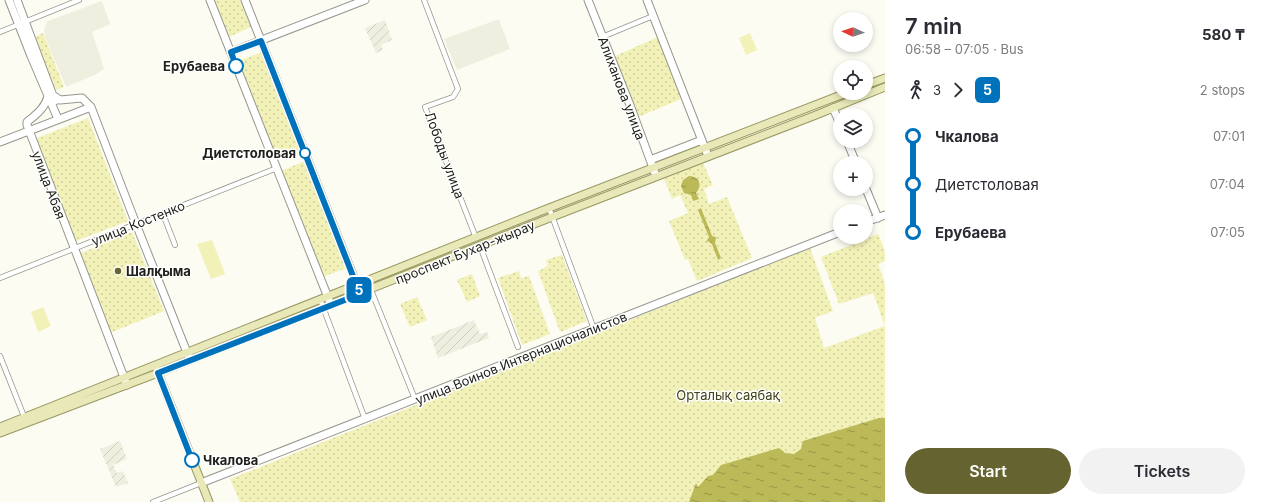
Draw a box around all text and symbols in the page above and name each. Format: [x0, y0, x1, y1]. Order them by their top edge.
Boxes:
north arrow [833, 12, 873, 52]
map controls [833, 12, 873, 244]
text: 7 min [905, 13, 962, 39]
text: 580 ₸ [1202, 25, 1245, 44]
street label: Алиханова улица [595, 34, 649, 142]
text: 06:58 – 07:05 · Bus [905, 41, 1024, 57]
place label: Ерубаева [163, 58, 225, 74]
marker: Ерубаева [228, 58, 244, 74]
button: locate [833, 60, 873, 100]
icon: walk [905, 79, 927, 101]
icon: forward [947, 79, 969, 101]
text: 5 [983, 81, 992, 98]
text: 3 [933, 82, 941, 98]
text: 2 stops [1200, 82, 1245, 98]
button: layers [833, 108, 873, 148]
street label: Лободы улица [422, 109, 468, 201]
text: Чкалова [935, 127, 999, 146]
text: 07:01 [1213, 128, 1245, 144]
place label: Диетстоловая [202, 145, 296, 161]
marker: Диетстоловая [299, 147, 311, 159]
street label: улица Абая [29, 149, 69, 221]
button: + [833, 156, 873, 196]
text: Диетстоловая [935, 175, 1039, 194]
text: 07:04 [1210, 176, 1245, 192]
street label: улица Костенко [89, 197, 187, 249]
button: − [833, 204, 873, 244]
street label: проспект Бухар-жырау [393, 217, 537, 287]
text: Ерубаева [935, 223, 1006, 242]
text: 07:05 [1210, 224, 1245, 240]
place label: Шалқыма [126, 263, 191, 279]
marker: Шалқыма [113, 266, 123, 276]
line badge: 5 [346, 277, 372, 303]
text: 5 [355, 281, 363, 298]
street label: улица Воинов Интернационалистов [413, 308, 629, 408]
park label: Орталық саябақ [676, 387, 781, 403]
button: Start [905, 448, 1071, 494]
button: Tickets [1079, 448, 1245, 494]
marker: Чкалова [184, 452, 200, 468]
place label: Чкалова [203, 452, 258, 468]

